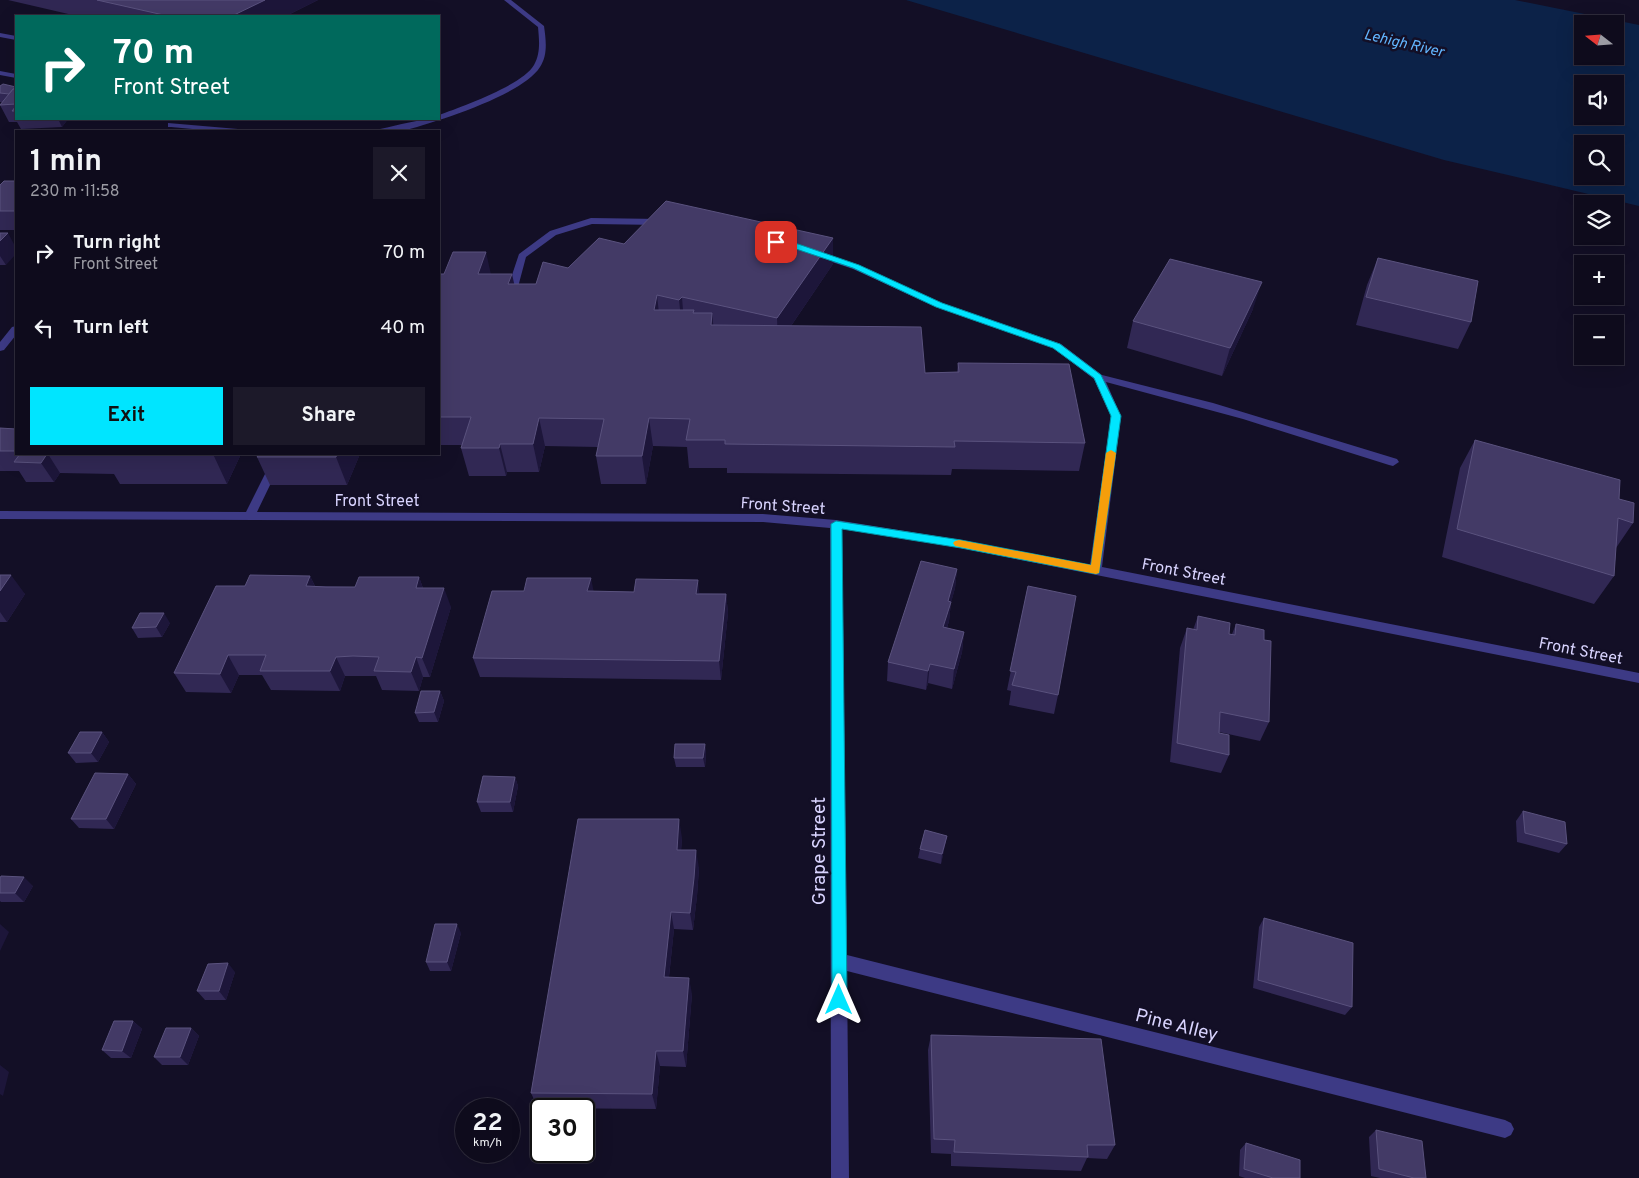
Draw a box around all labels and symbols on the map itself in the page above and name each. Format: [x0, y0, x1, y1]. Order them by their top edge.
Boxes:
north arrow [1574, 15, 1624, 65]
water label: Lehigh River [1362, 26, 1447, 63]
pin [755, 221, 797, 263]
street label: Front Street [334, 492, 420, 512]
street label: Front Street [740, 494, 826, 520]
street label: Front Street [1140, 555, 1227, 591]
street label: Front Street [1537, 634, 1624, 670]
street label: Grape Street [808, 797, 832, 905]
position arrow [812, 973, 864, 1025]
street label: Pine Alley [1133, 1004, 1220, 1048]
speed limit sign: 30 [530, 1098, 595, 1163]

